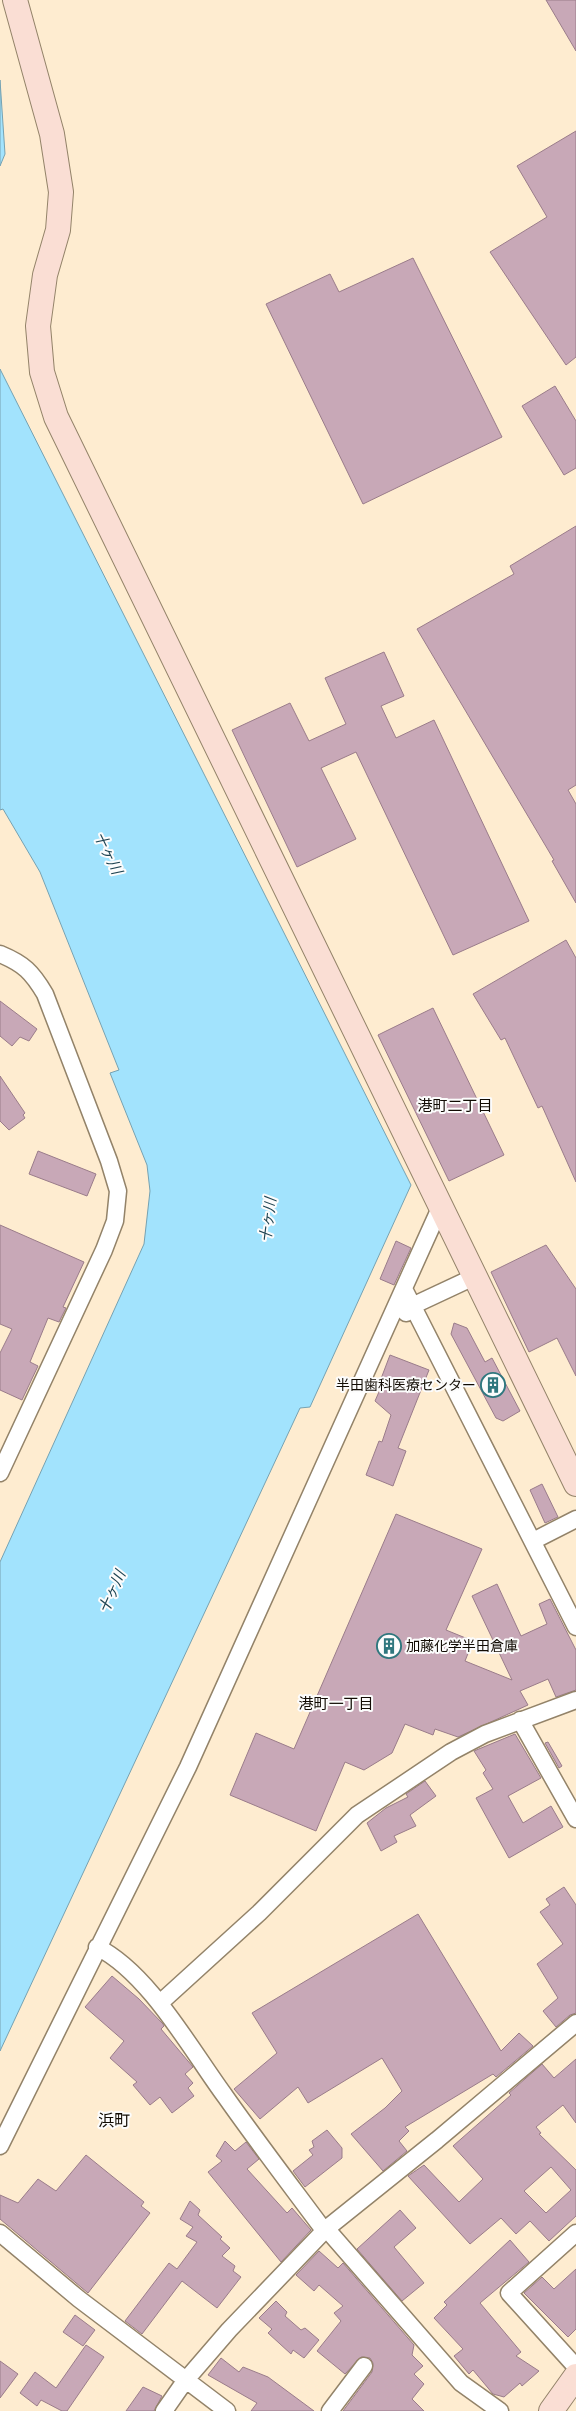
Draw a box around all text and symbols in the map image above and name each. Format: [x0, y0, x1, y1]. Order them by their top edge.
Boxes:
water label: 十ヶ川 [90, 829, 127, 879]
district label: 港町二丁目 [417, 1097, 493, 1115]
water label: 十ヶ川 [256, 1195, 280, 1243]
building icon: 半田歯科医療センター [480, 1372, 506, 1398]
place label: 半田歯科医療センター [336, 1377, 476, 1393]
water label: 十ヶ川 [95, 1566, 130, 1616]
building icon: 加藤化学半田倉庫 [376, 1633, 402, 1659]
place label: 加藤化学半田倉庫 [406, 1638, 518, 1654]
district label: 港町一丁目 [298, 1695, 374, 1713]
district label: 浜町 [98, 2111, 130, 2130]

